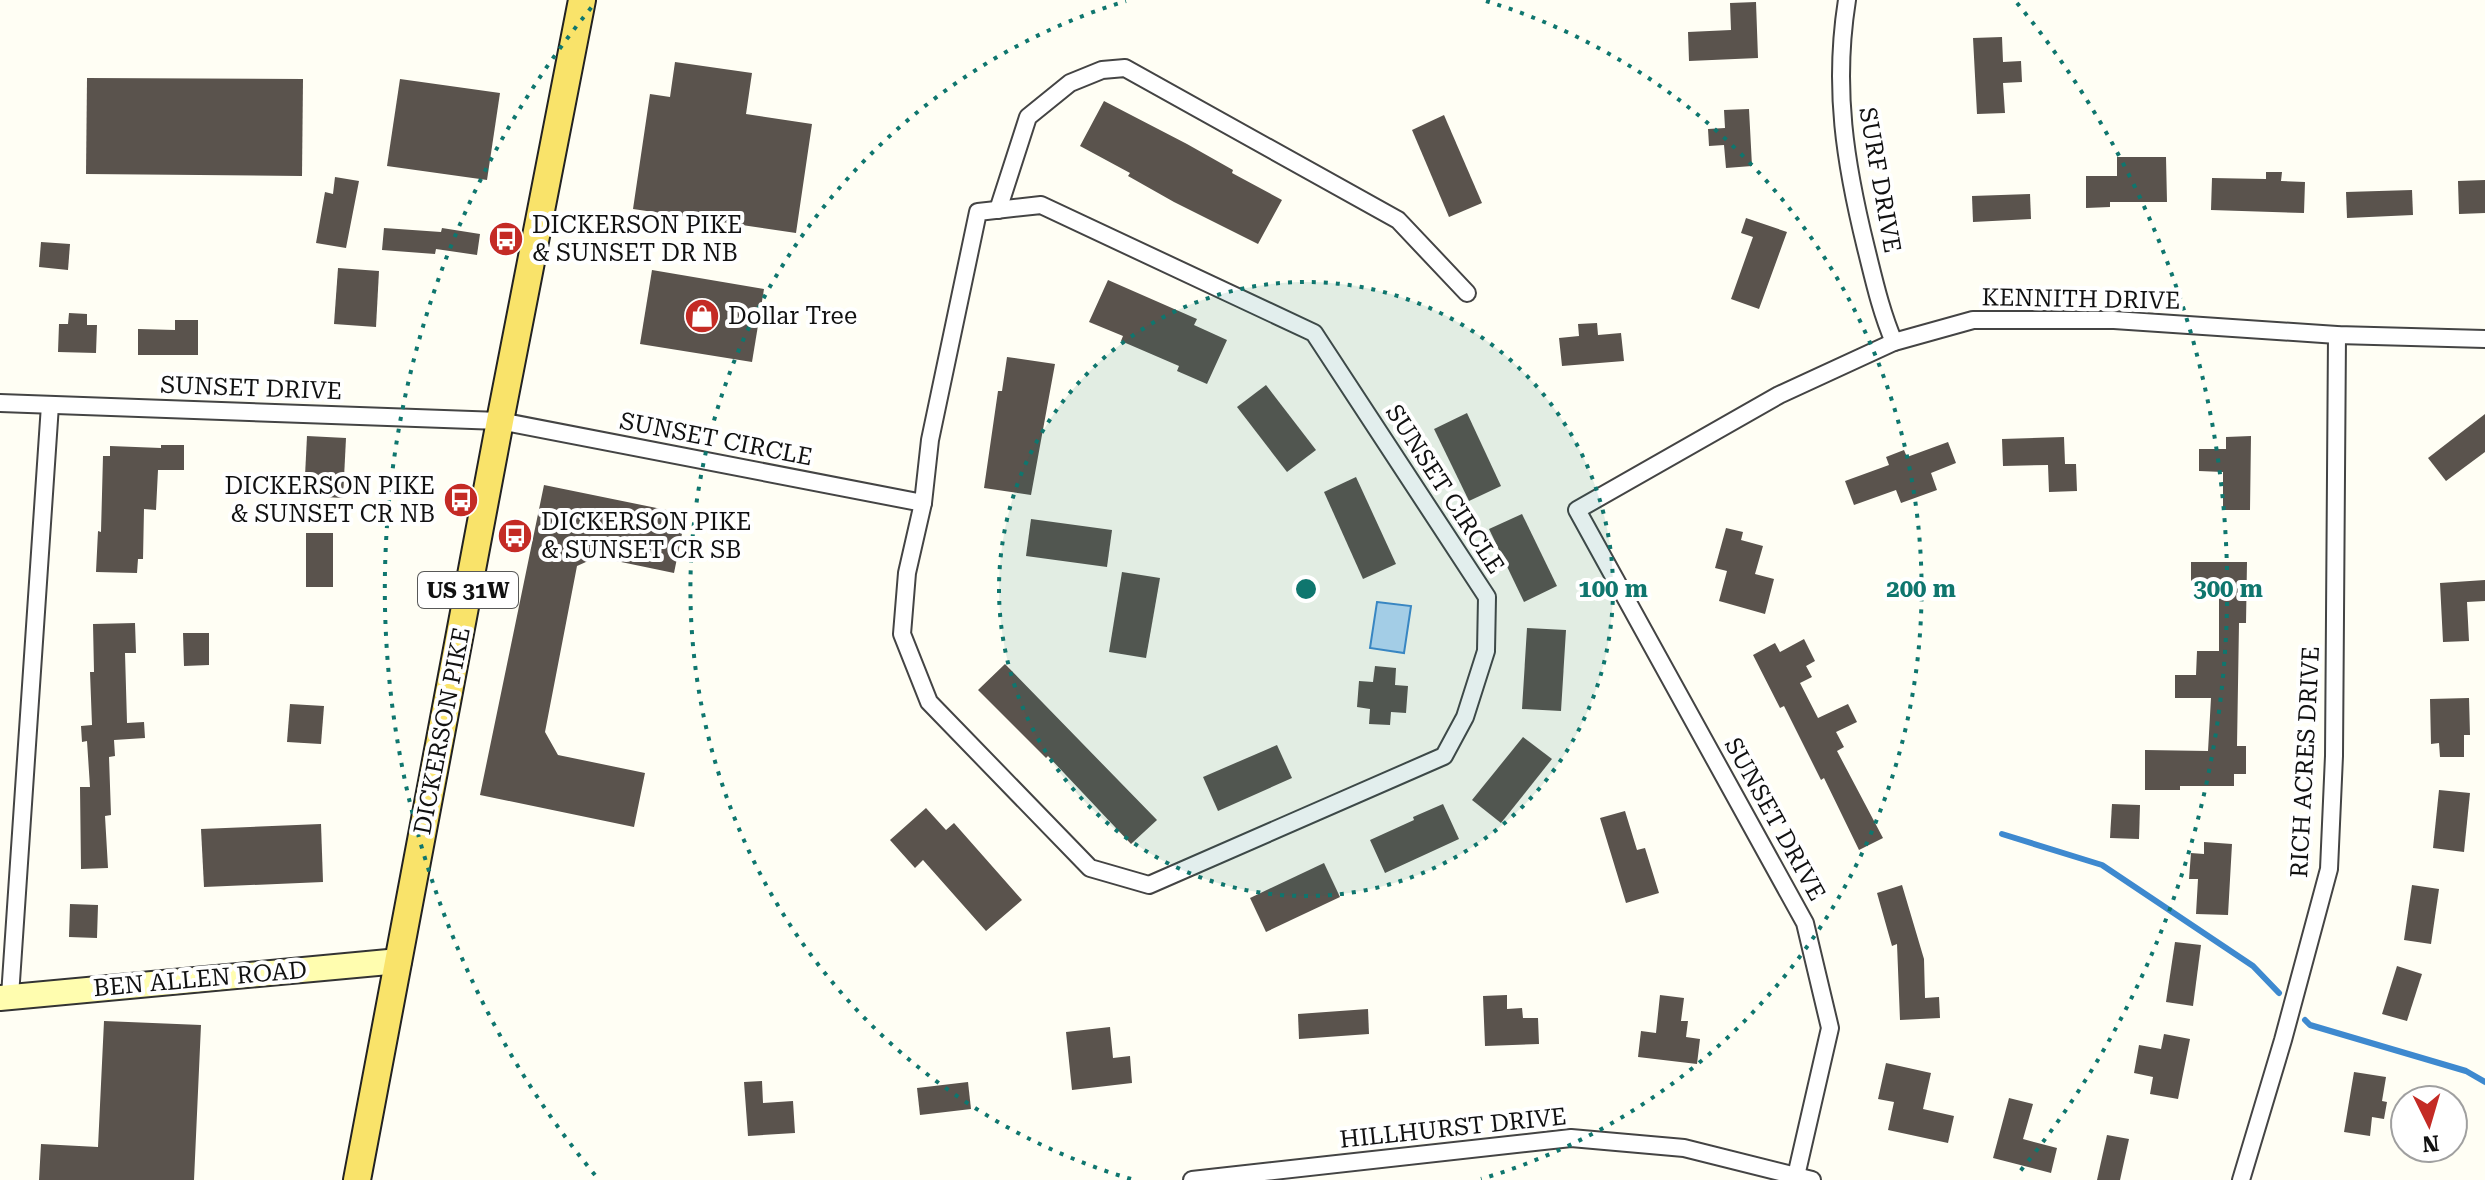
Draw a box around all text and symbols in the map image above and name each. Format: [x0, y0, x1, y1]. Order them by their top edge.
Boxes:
street label: SURF DRIVE [1853, 105, 1907, 255]
place label: DICKERSON PIKE & SUNSET DR NB [532, 211, 742, 267]
bus stop icon: DICKERSON PIKE & SUNSET DR NB [487, 220, 525, 258]
street label: KENNITH DRIVE [1981, 283, 2181, 315]
shop icon: Dollar Tree [683, 297, 721, 335]
place label: Dollar Tree [728, 302, 857, 330]
street label: SUNSET DRIVE [160, 371, 342, 405]
street label: SUNSET CIRCLE [1380, 399, 1510, 579]
street label: SUNSET CIRCLE [617, 407, 815, 471]
place label: DICKERSON PIKE & SUNSET CR NB [225, 472, 435, 528]
bus stop icon: DICKERSON PIKE & SUNSET CR NB [442, 481, 480, 519]
place label: DICKERSON PIKE & SUNSET CR SB [541, 508, 751, 564]
bus stop icon: DICKERSON PIKE & SUNSET CR SB [496, 517, 534, 555]
road number: US 31W [418, 572, 518, 608]
centre of rings [1292, 575, 1320, 603]
text: 100 m [1578, 575, 1648, 603]
text: 200 m [1886, 575, 1956, 603]
text: 300 m [2193, 575, 2263, 603]
street label: DICKERSON PIKE [408, 625, 476, 837]
street label: RICH ACRES DRIVE [2285, 645, 2325, 879]
street label: SUNSET DRIVE [1719, 733, 1831, 905]
street label: BEN ALLEN ROAD [92, 956, 308, 1002]
north arrow [2389, 1084, 2469, 1164]
street label: HILLHURST DRIVE [1338, 1102, 1568, 1154]
text: N [2421, 1130, 2440, 1157]

